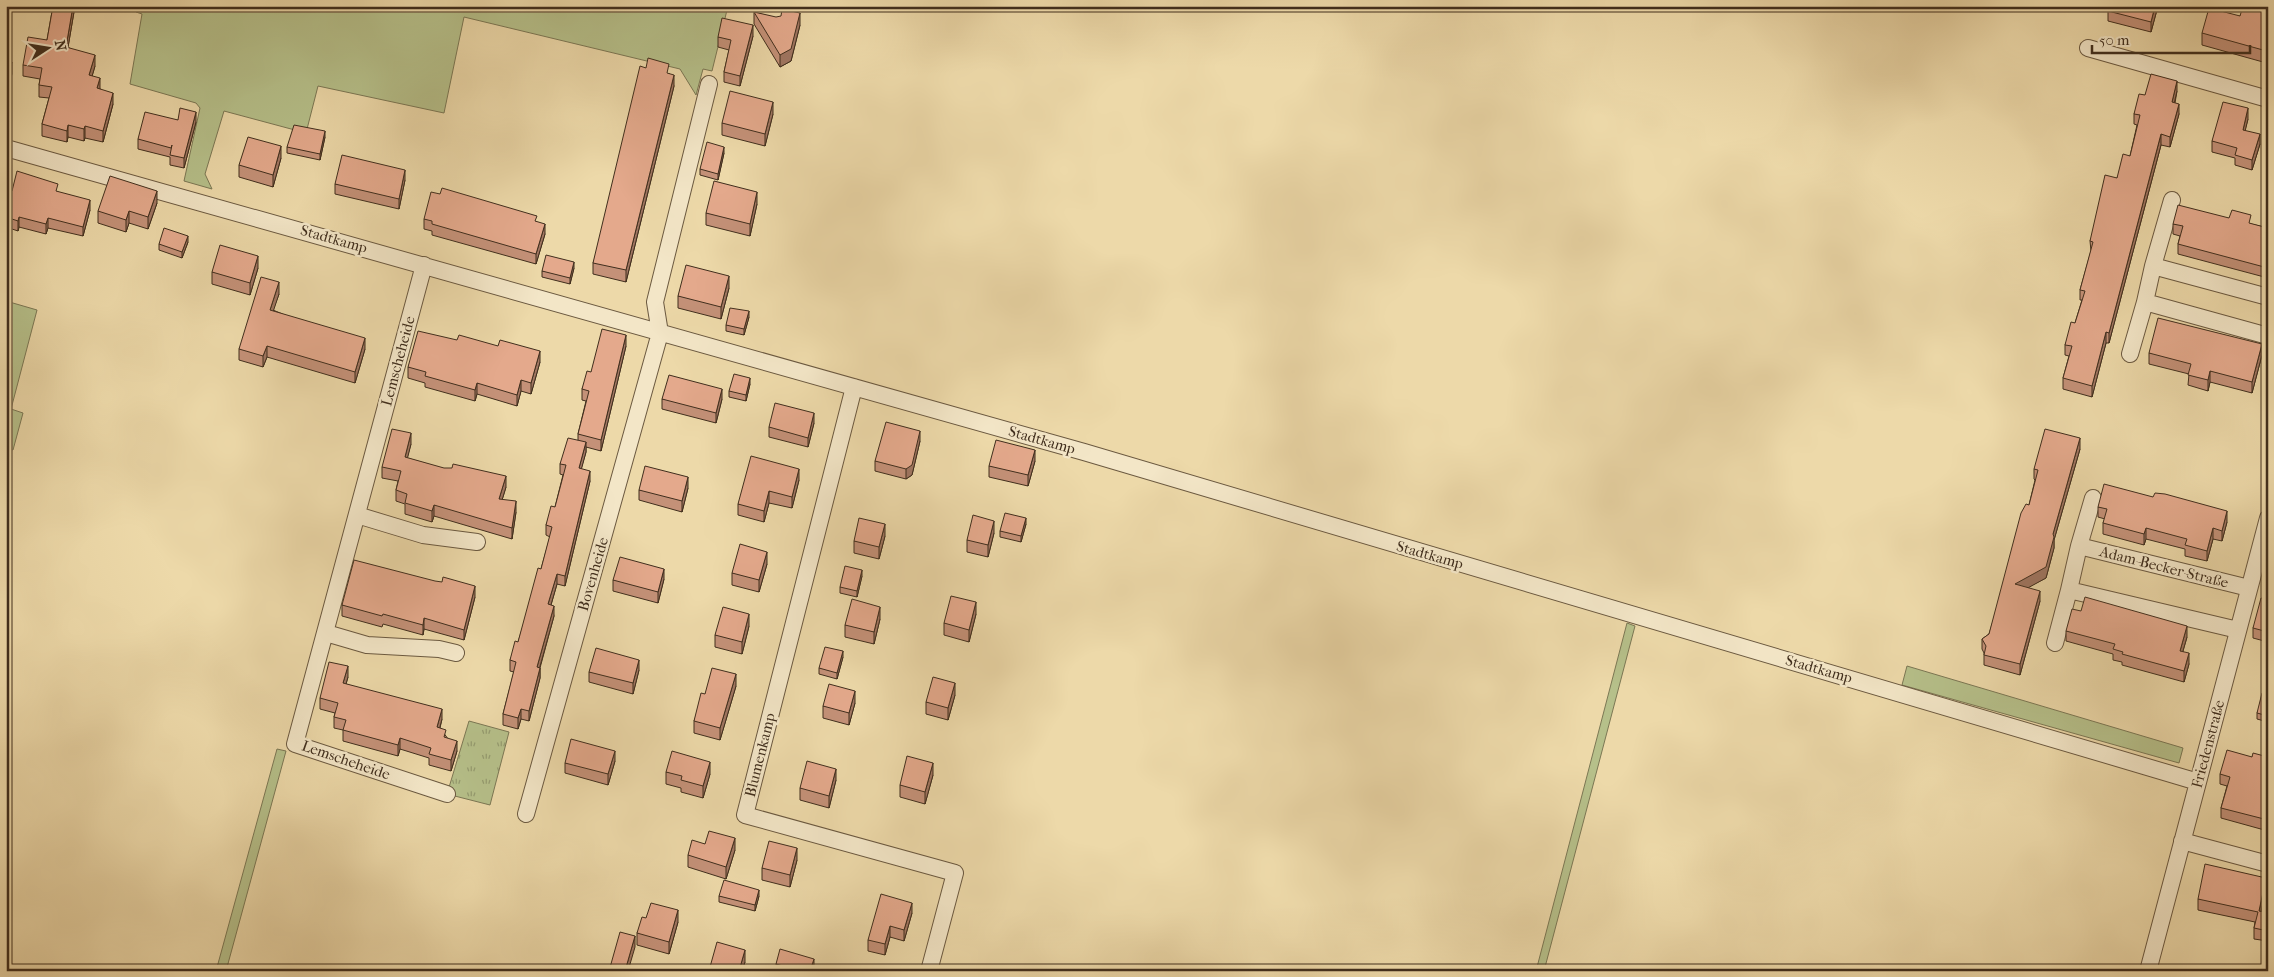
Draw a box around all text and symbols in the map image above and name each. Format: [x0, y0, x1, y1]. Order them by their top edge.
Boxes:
north arrow [22, 22, 72, 72]
scale bar [2092, 22, 2249, 54]
text: 50 m [2099, 31, 2130, 49]
text: N [51, 38, 70, 53]
street label: Stadtkamp [298, 221, 370, 257]
street label: Lemscheheide [377, 313, 419, 408]
street label: Stadtkamp [1006, 422, 1078, 458]
street label: Bovenheide [574, 534, 612, 613]
street label: Stadtkamp [1394, 537, 1466, 573]
street label: Adam-Becker-Straße [2097, 542, 2231, 592]
street label: Stadtkamp [1783, 651, 1855, 687]
street label: Friedenstraße [2188, 697, 2229, 790]
street label: Blumenkamp [741, 711, 779, 799]
street label: Lemscheheide [299, 736, 393, 784]

